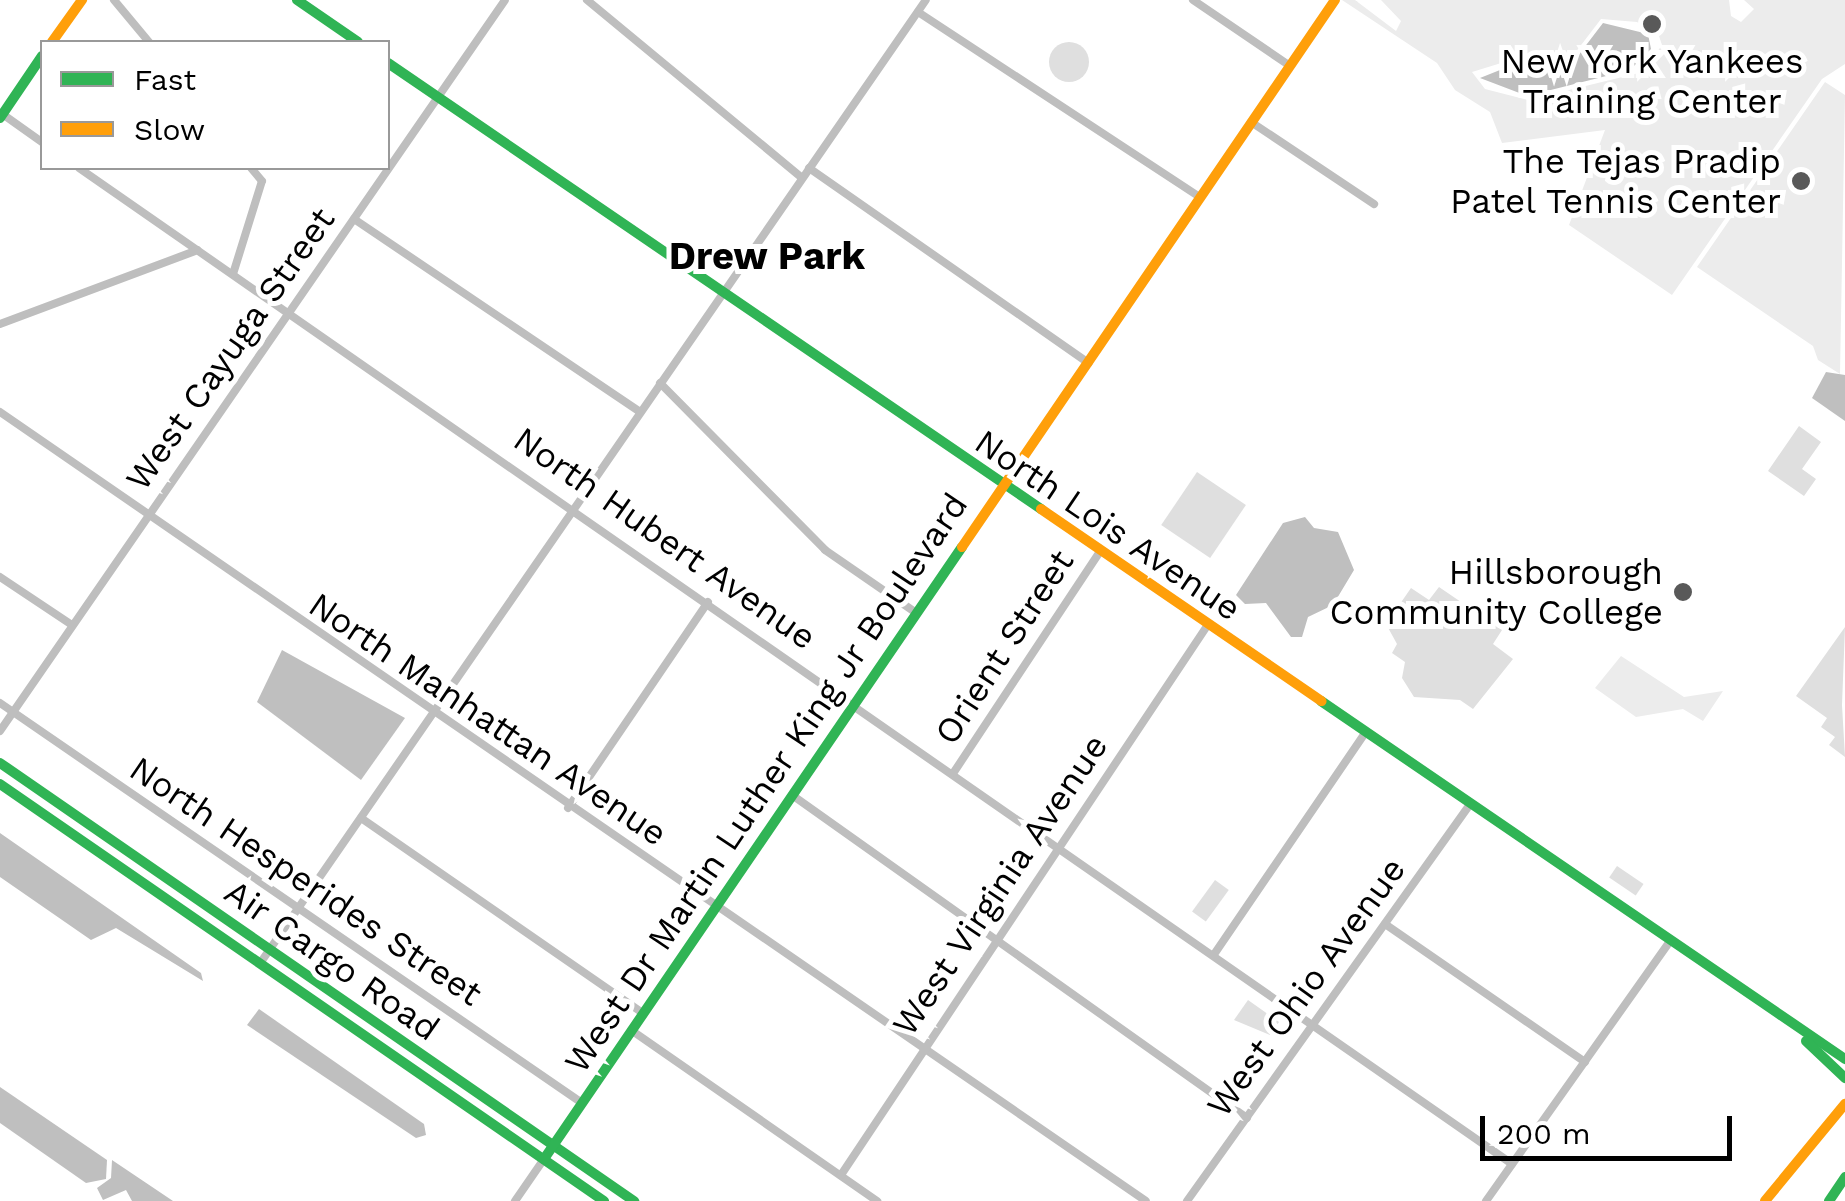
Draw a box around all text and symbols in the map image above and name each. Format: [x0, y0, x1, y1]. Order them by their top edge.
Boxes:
marker: New York Yankees Training Center [1641, 13, 1663, 35]
legend [40, 40, 390, 170]
place label: New York Yankees Training Center [1498, 40, 1806, 122]
text: Fast [134, 62, 196, 97]
text: Slow [134, 112, 205, 147]
place label: The Tejas Pradip Patel Tennis Center [1448, 140, 1781, 222]
marker: The Tejas Pradip Patel Tennis Center [1790, 170, 1812, 192]
street label: West Cayuga Street [116, 199, 344, 499]
district label: Drew Park [668, 234, 866, 280]
street label: North Hubert Avenue [505, 417, 825, 659]
street label: North Lois Avenue [967, 420, 1249, 630]
street label: West Dr Martin Luther King Jr Boulevard [555, 484, 977, 1082]
street label: Orient Street [926, 542, 1082, 752]
place label: Hillsborough Community College [1329, 551, 1663, 633]
marker: Hillsborough Community College [1672, 581, 1694, 603]
street label: North Manhattan Avenue [300, 583, 676, 855]
street label: West Virginia Avenue [883, 725, 1117, 1045]
street label: North Hesperides Street [122, 747, 490, 1015]
street label: West Ohio Avenue [1197, 849, 1415, 1125]
street label: Air Cargo Road [216, 870, 448, 1050]
scale bar [1485, 1096, 1738, 1158]
text: 200 m [1497, 1116, 1591, 1151]

